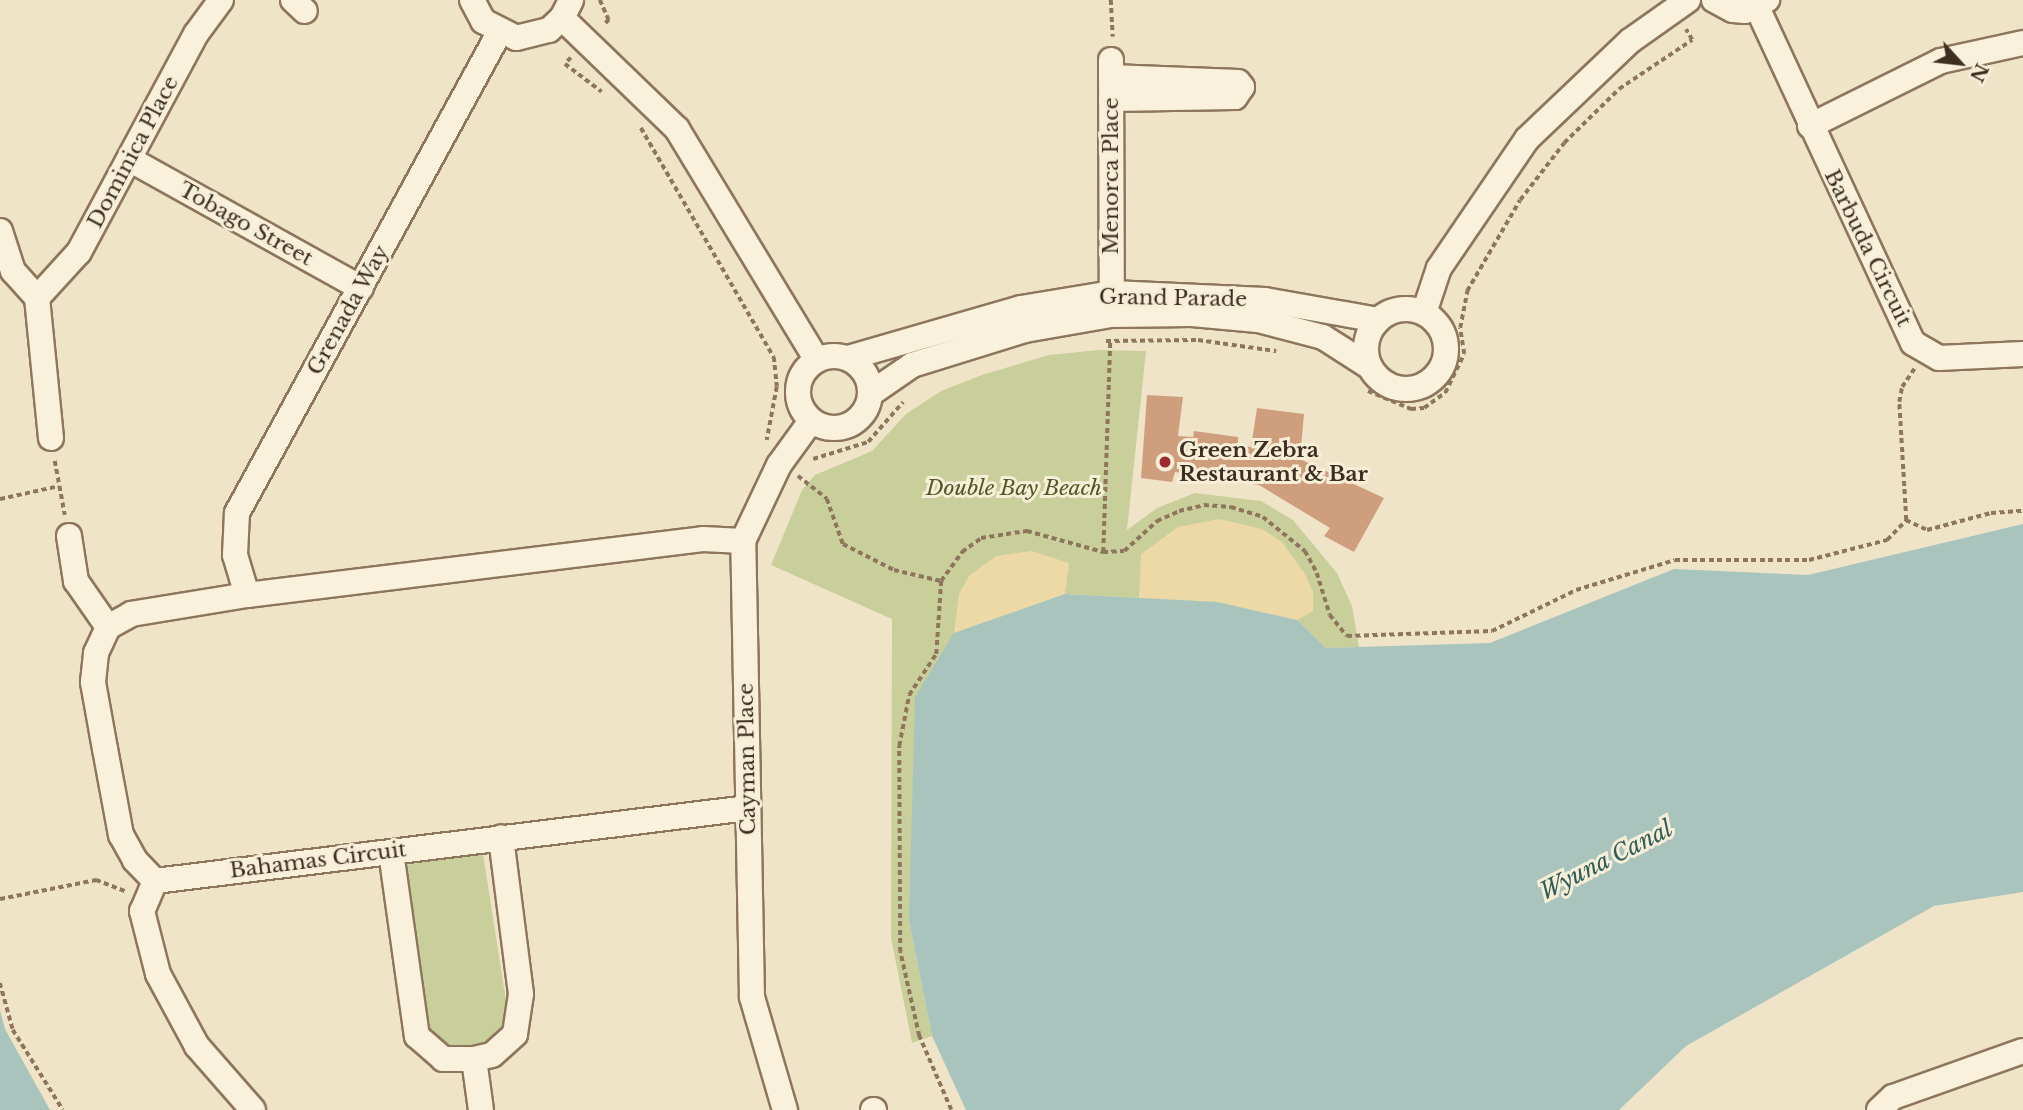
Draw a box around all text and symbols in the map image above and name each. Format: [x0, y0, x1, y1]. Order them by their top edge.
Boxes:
north arrow [1925, 28, 1995, 98]
text: N [1965, 60, 1993, 86]
street label: Dominica Place [82, 72, 184, 232]
street label: Menorca Place [1098, 97, 1124, 255]
street label: Barbuda Circuit [1819, 165, 1917, 331]
street label: Tobago Street [175, 177, 317, 271]
street label: Grenada Way [302, 240, 394, 380]
street label: Grand Parade [1099, 284, 1247, 312]
place label: Green Zebra Restaurant & Bar [1179, 437, 1368, 487]
marker: Green Zebra Restaurant & Bar [1157, 454, 1173, 470]
park label: Double Bay Beach [926, 475, 1102, 501]
street label: Cayman Place [733, 683, 761, 835]
water label: Wyuna Canal [1535, 815, 1677, 905]
street label: Bahamas Circuit [228, 837, 408, 883]

